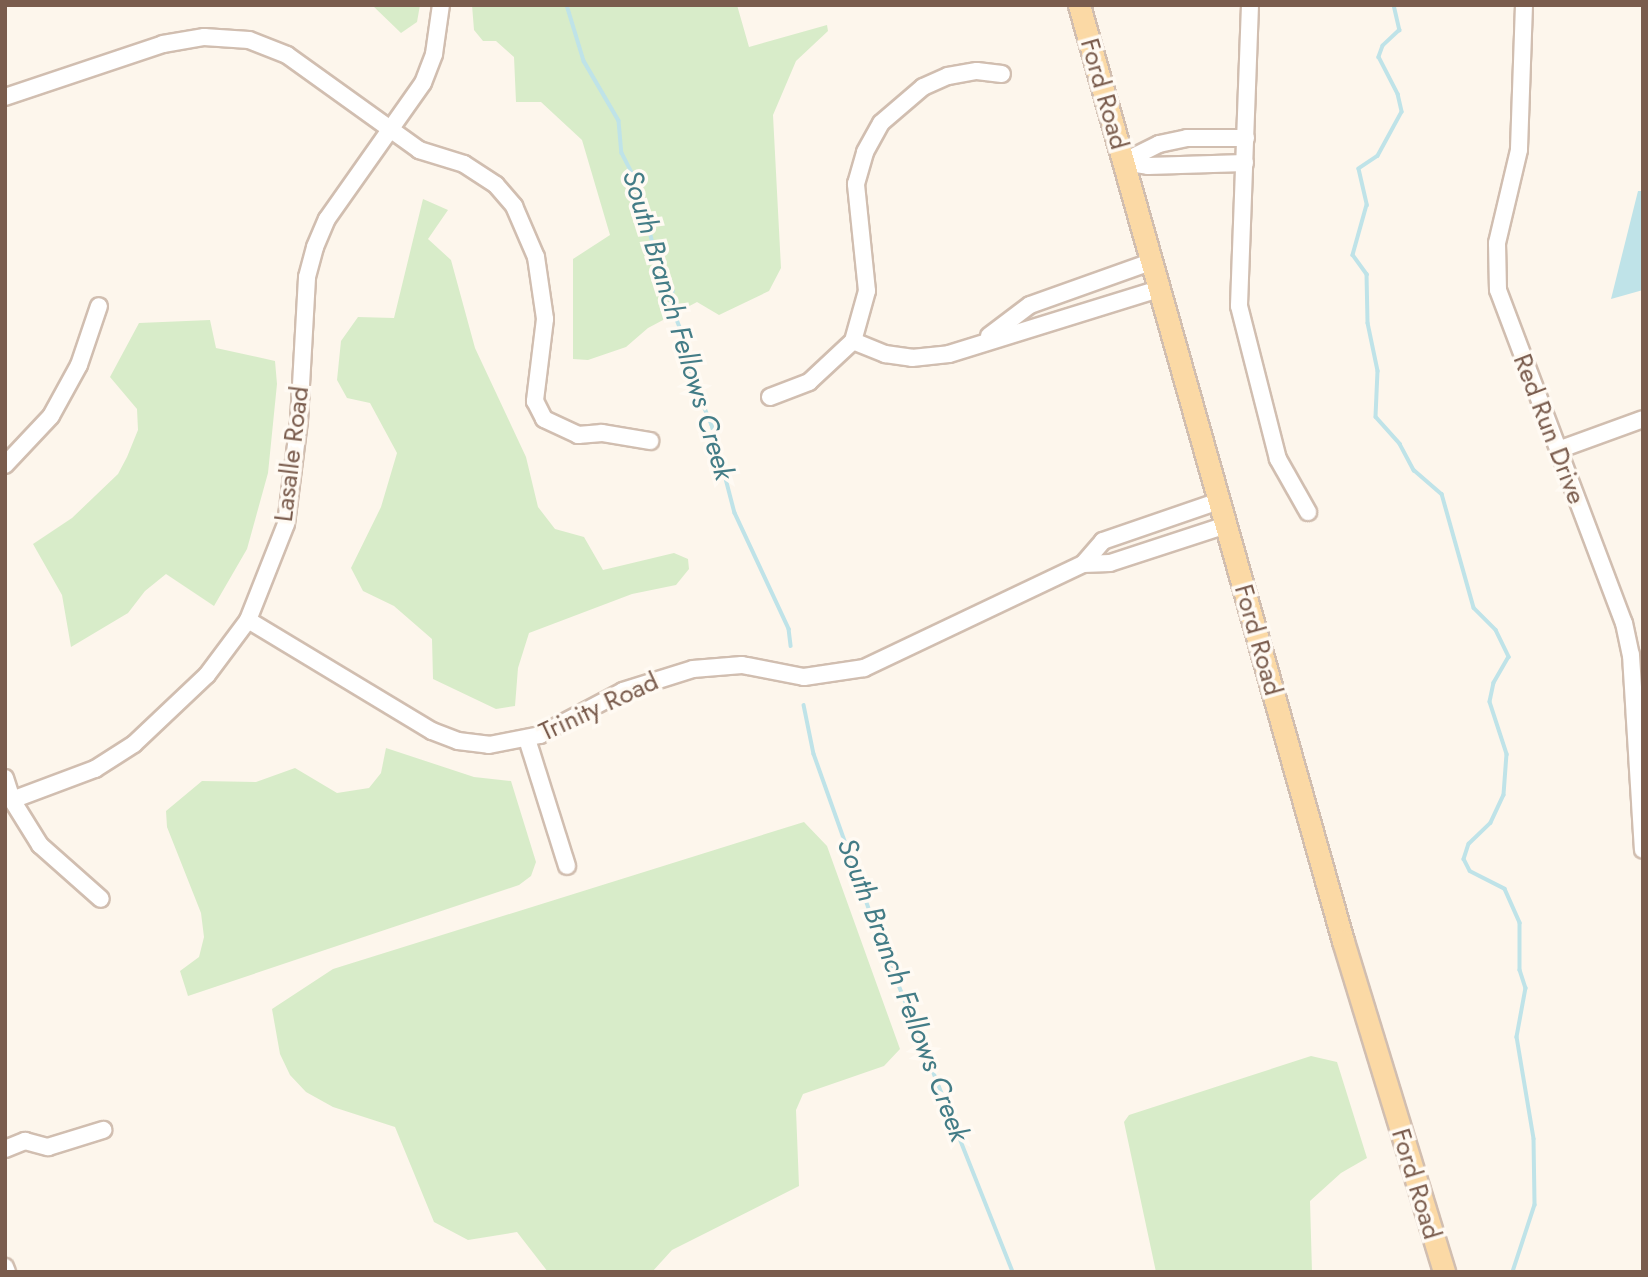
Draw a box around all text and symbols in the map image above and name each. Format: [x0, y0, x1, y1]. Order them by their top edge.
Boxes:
street label: Ford Road [1073, 35, 1135, 153]
water label: South Branch Fellows Creek [615, 166, 741, 484]
street label: Red Run Drive [1506, 350, 1592, 508]
street label: Lasalle Road [268, 384, 316, 524]
street label: Ford Road [1227, 581, 1289, 699]
street label: Trinity Road [535, 666, 663, 748]
water label: South Branch Fellows Creek [830, 834, 976, 1146]
street label: Ford Road [1384, 1125, 1448, 1243]

